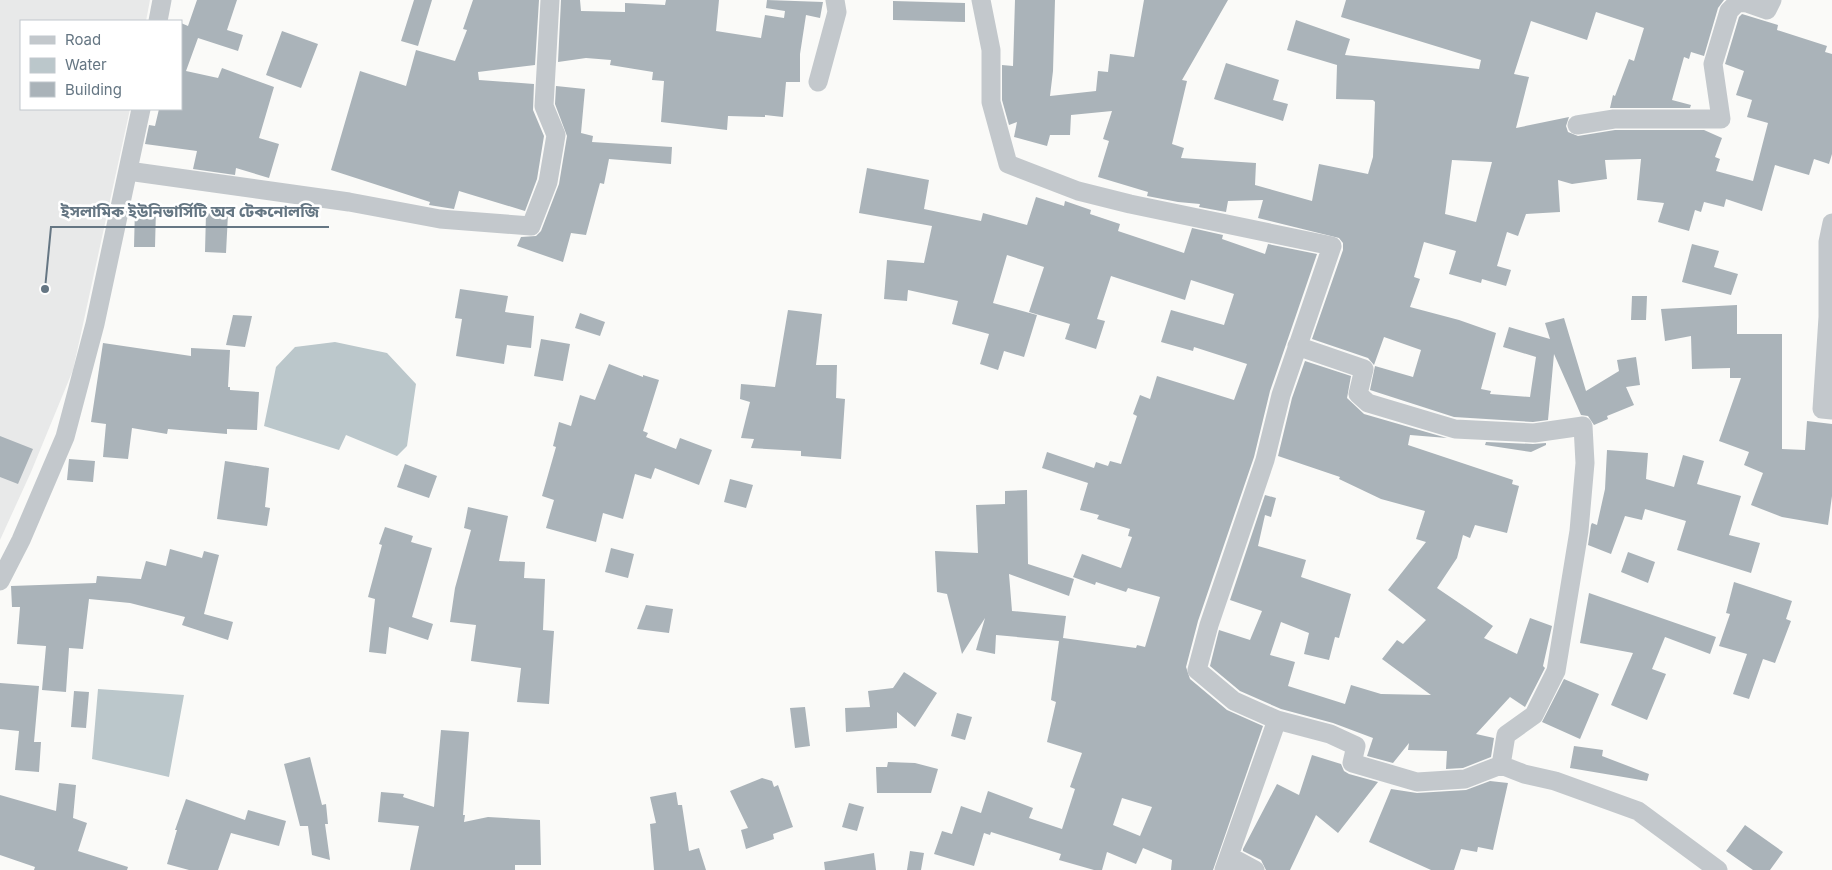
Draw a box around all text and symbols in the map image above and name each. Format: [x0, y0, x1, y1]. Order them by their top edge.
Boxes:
legend [20, 20, 182, 110]
text: Road [65, 30, 101, 49]
text: Water [65, 55, 107, 74]
text: Building [65, 80, 122, 99]
callout: ইসলামিক ইউনিভার্সিটি অব টেকনোলজি [51, 196, 329, 227]
text: ইসলামিক ইউনিভার্সিটি অব টেকনোলজি [60, 201, 320, 221]

